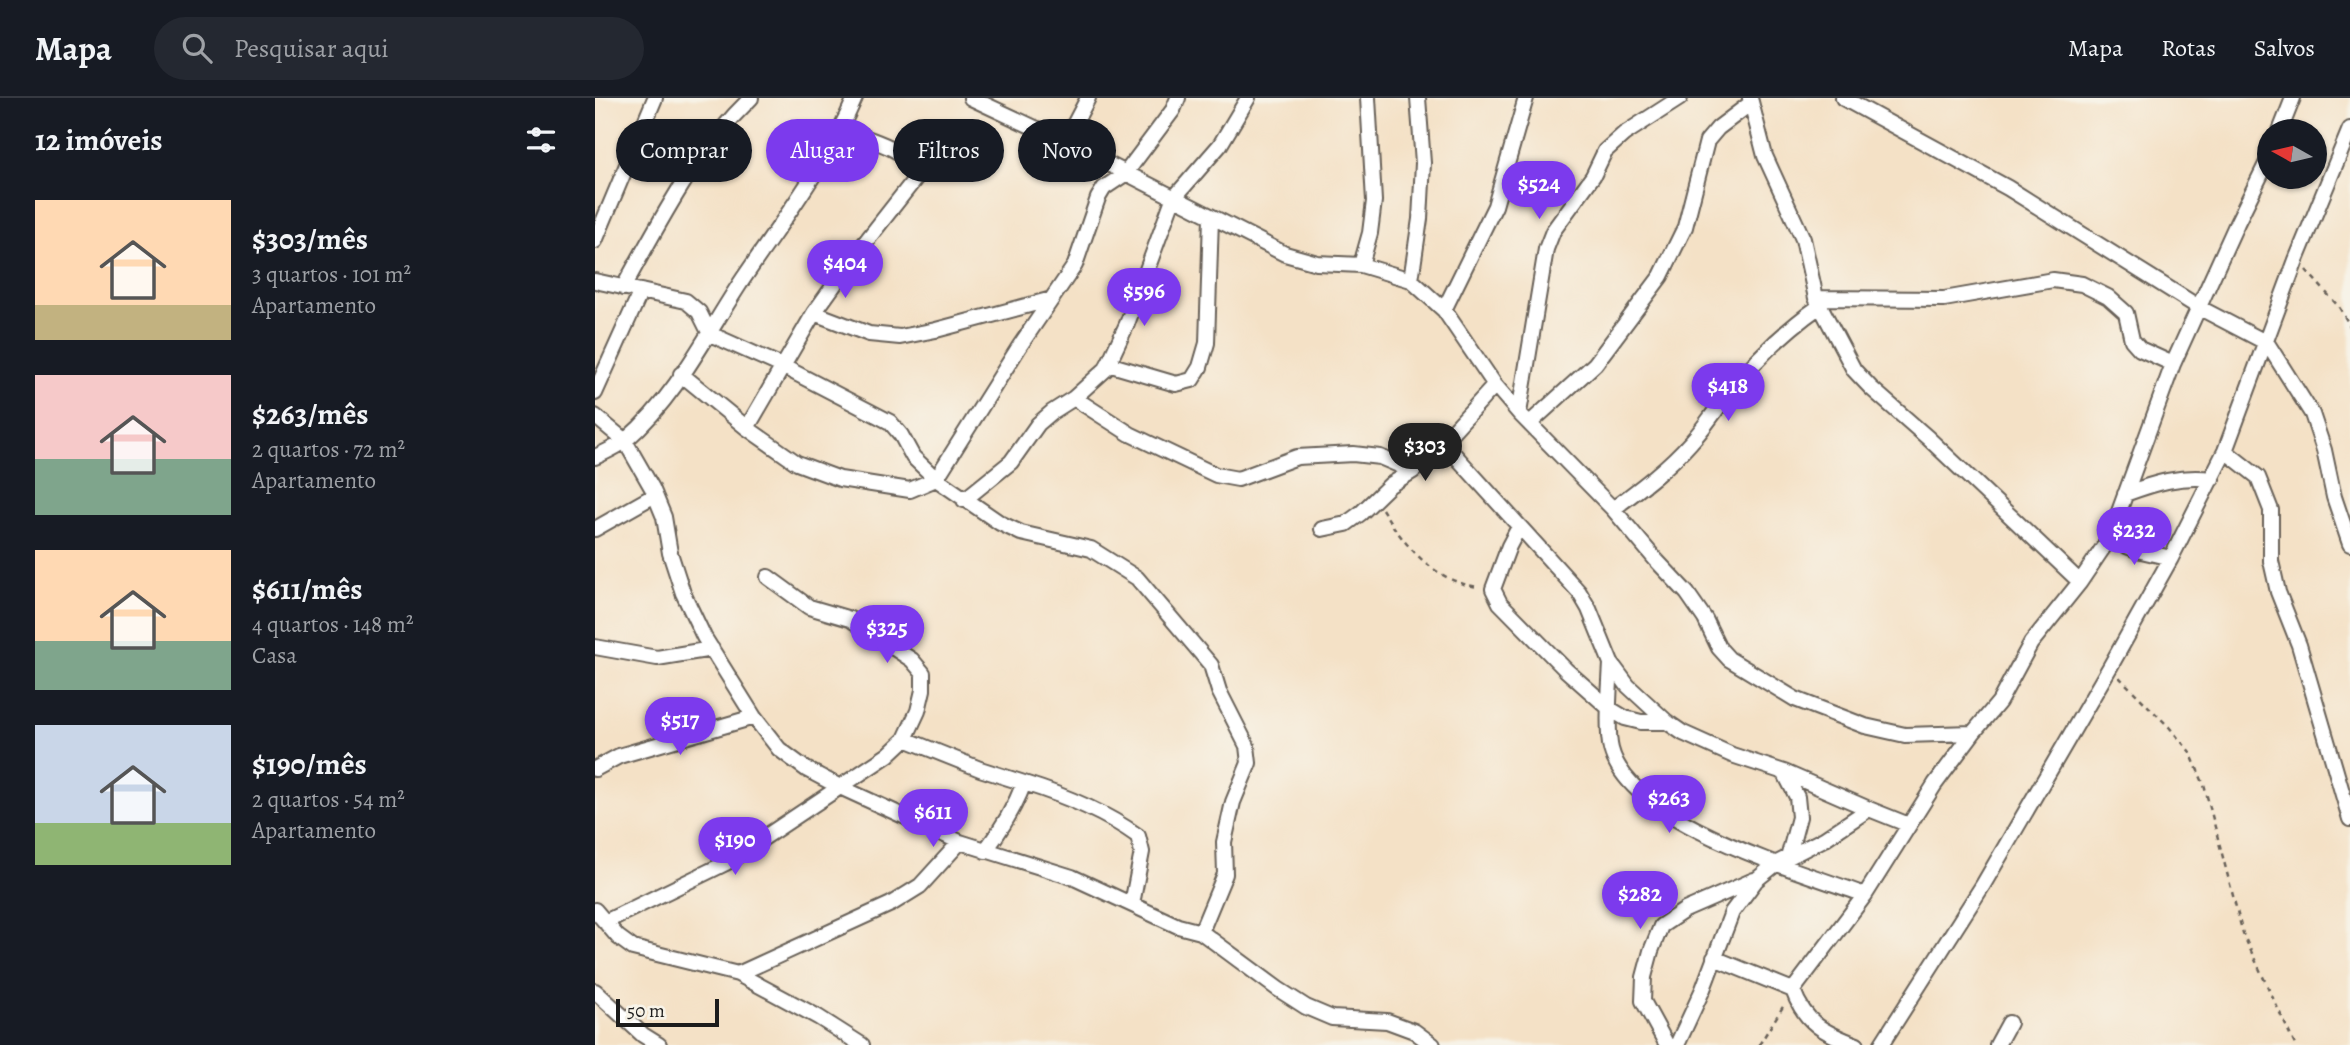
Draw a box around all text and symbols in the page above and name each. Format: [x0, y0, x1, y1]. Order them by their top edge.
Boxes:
search box [154, 17, 644, 80]
text: Mapa [35, 26, 112, 71]
icon: search [178, 29, 216, 67]
text: Pesquisar aqui [234, 31, 389, 66]
text: Mapa [2068, 32, 2123, 64]
text: Rotas [2161, 32, 2216, 64]
text: Salvos [2254, 32, 2315, 64]
chip: Comprar [616, 119, 752, 182]
chip: Alugar [766, 119, 879, 182]
chip: Filtros [893, 119, 1004, 182]
chip: Novo [1018, 119, 1116, 182]
north arrow [2257, 119, 2327, 189]
map controls [2257, 119, 2327, 189]
text: 12 imóveis [35, 120, 162, 160]
icon: filters [522, 121, 560, 159]
pin: $524 [1498, 162, 1580, 221]
text: $524 [1518, 168, 1560, 199]
text: $303/mês [252, 219, 368, 259]
icon: home [91, 228, 175, 312]
pin: $404 [804, 240, 886, 300]
text: $404 [823, 247, 867, 278]
text: 3 quartos · 101 m² [252, 259, 411, 290]
pin: $596 [1103, 268, 1185, 328]
text: $596 [1123, 275, 1165, 306]
text: Apartamento [252, 290, 376, 321]
pin: $418 [1687, 364, 1769, 423]
text: $418 [1708, 370, 1748, 401]
text: $263/mês [252, 394, 369, 434]
icon: home [91, 403, 175, 487]
pin: $303 [1384, 424, 1466, 483]
text: $303 [1404, 430, 1446, 461]
text: 2 quartos · 72 m² [252, 434, 405, 465]
text: Apartamento [252, 465, 376, 496]
pin: $232 [2093, 508, 2175, 567]
text: $232 [2113, 514, 2155, 545]
text: $611/mês [252, 569, 363, 609]
icon: home [91, 578, 175, 662]
pin: $325 [846, 606, 928, 665]
text: 4 quartos · 148 m² [252, 609, 413, 640]
text: $325 [866, 612, 908, 643]
text: Casa [252, 640, 297, 671]
pin: $517 [639, 698, 721, 757]
text: $517 [661, 704, 699, 735]
text: $190/mês [252, 744, 367, 784]
icon: home [91, 753, 175, 837]
pin: $263 [1628, 776, 1710, 835]
text: $263 [1648, 782, 1690, 813]
text: 2 quartos · 54 m² [252, 784, 405, 815]
pin: $611 [892, 790, 974, 849]
text: $611 [914, 796, 952, 827]
text: Apartamento [252, 815, 376, 846]
pin: $190 [694, 818, 776, 877]
text: $190 [714, 824, 756, 855]
pin: $282 [1599, 872, 1681, 931]
text: $282 [1618, 878, 1662, 909]
scale bar [616, 996, 719, 1028]
text: 50 m [627, 998, 665, 1024]

